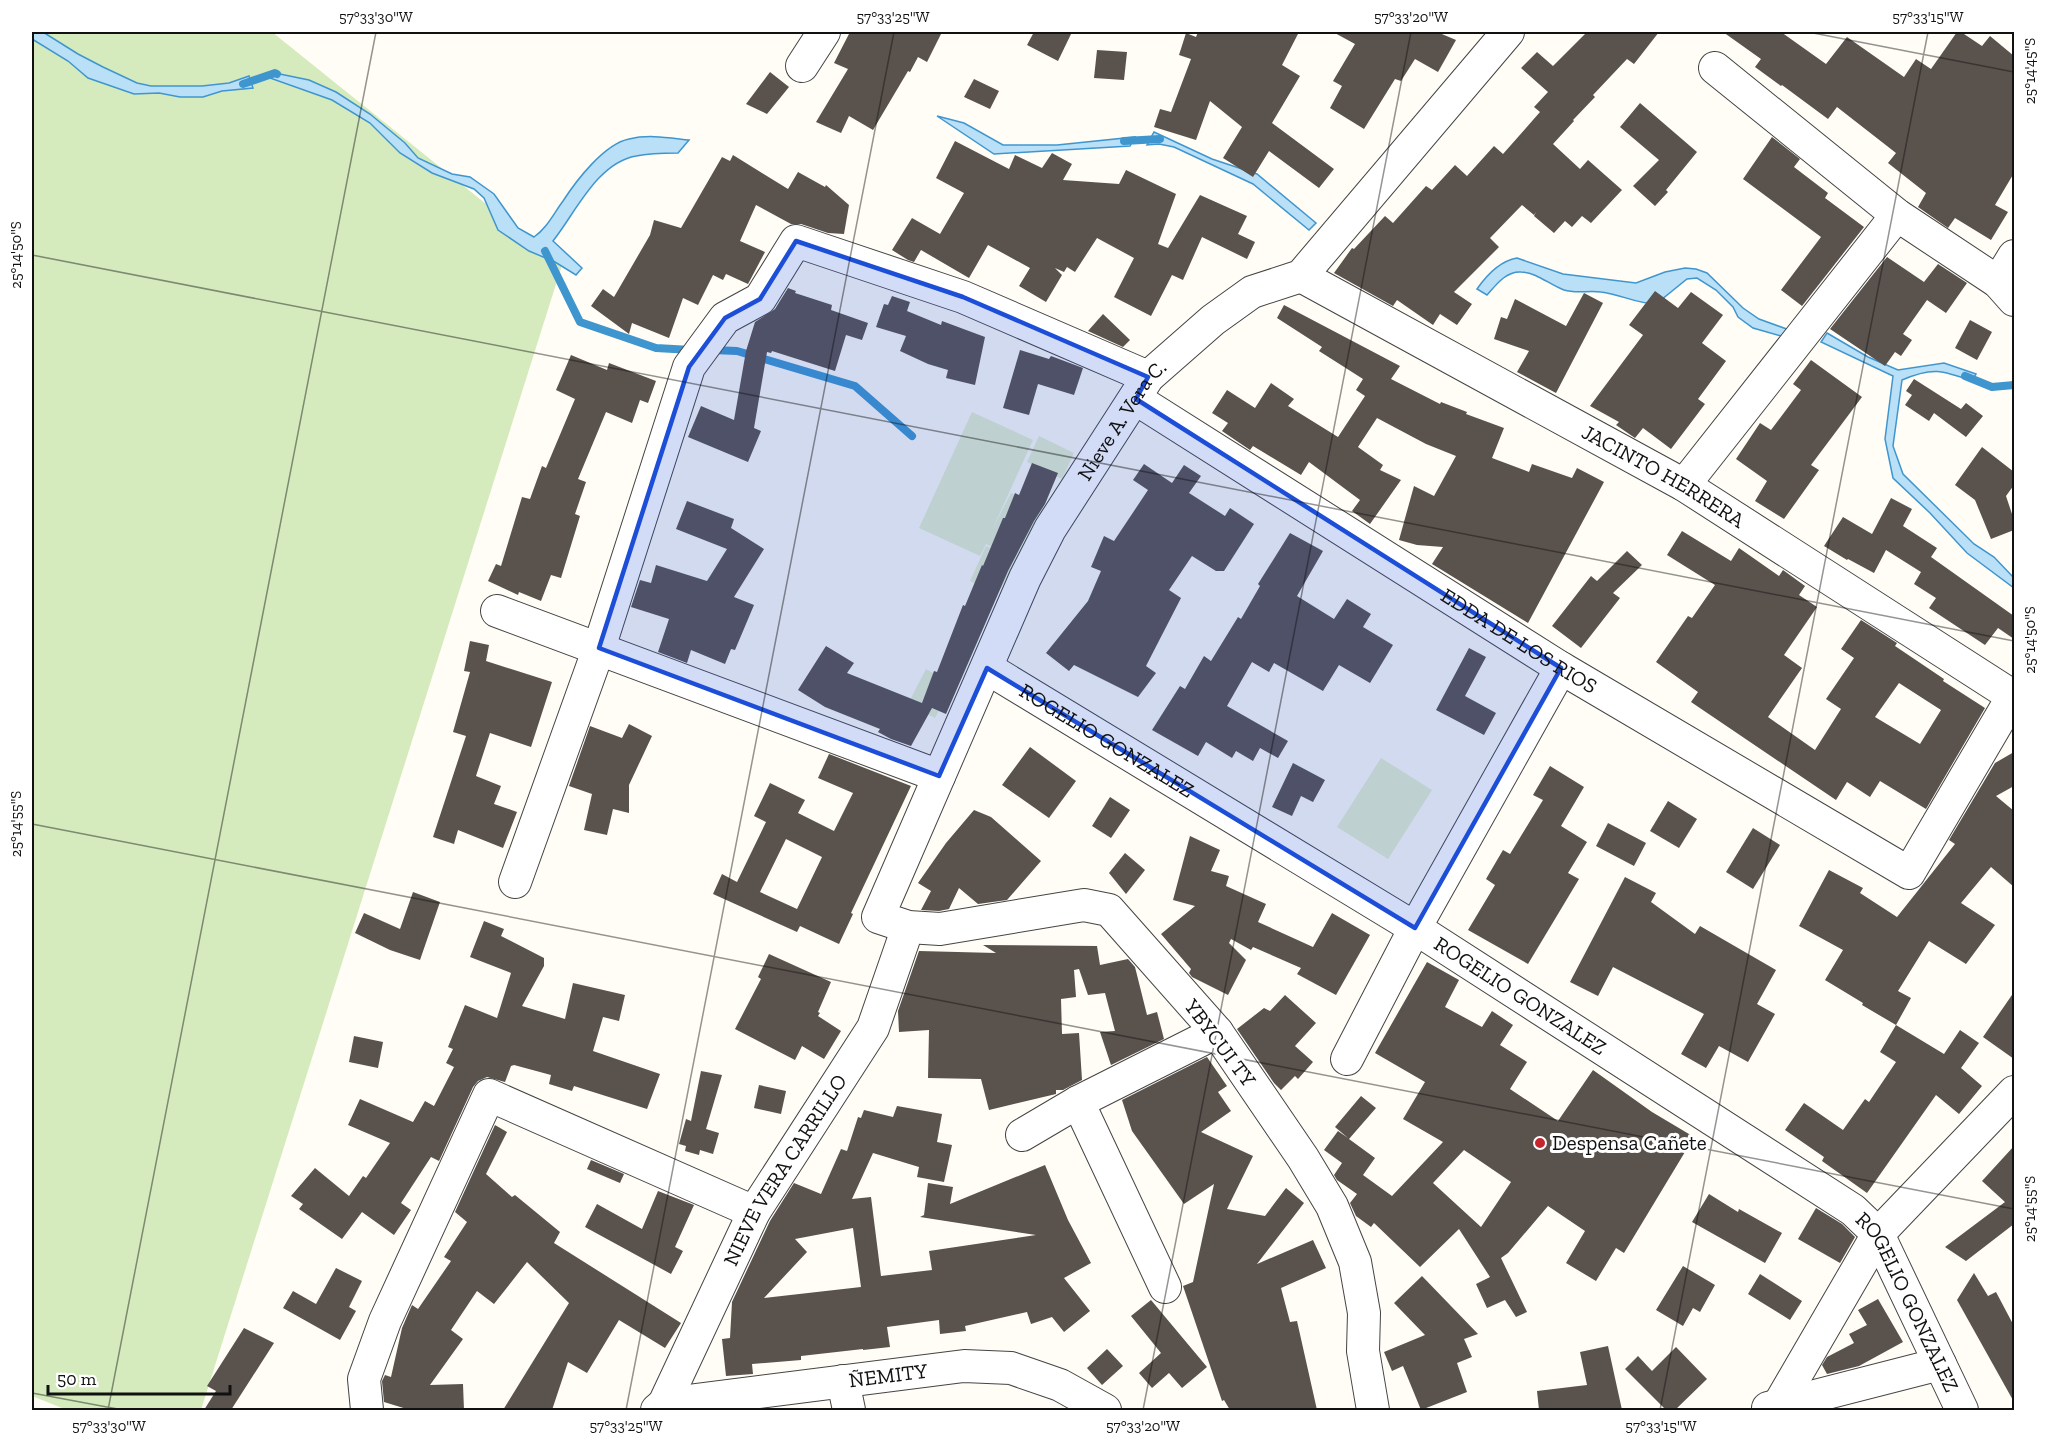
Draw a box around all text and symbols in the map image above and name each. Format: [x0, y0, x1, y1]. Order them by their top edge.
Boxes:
text: 57°33'30"W [339, 8, 413, 26]
text: 57°33'25"W [856, 8, 930, 26]
text: 57°33'20"W [1374, 8, 1448, 26]
text: 57°33'15"W [1892, 8, 1964, 26]
text: 25°14'45"S [2021, 38, 2039, 104]
text: 25°14'50"S [7, 221, 25, 289]
street label: Nieve A. Vera C. [1072, 354, 1171, 485]
street label: JACINTO HERRERA [1578, 419, 1750, 533]
street label: EDDA DE LOS RIOS [1437, 582, 1602, 698]
text: 25°14'50"S [2021, 606, 2039, 674]
street label: ROGELIO GONZALEZ [1015, 678, 1199, 803]
text: 25°14'55"S [7, 791, 25, 857]
street label: ROGELIO GONZALEZ [1430, 931, 1611, 1060]
street label: YBYCUI TY [1179, 993, 1261, 1091]
street label: NIEVE VERA CARRILLO [718, 1069, 852, 1270]
place label: Despensa Cañete [1552, 1130, 1707, 1155]
marker: Despensa Cañete [1533, 1136, 1547, 1150]
text: 25°14'55"S [2021, 1176, 2039, 1242]
street label: ROGELIO GONZALEZ [1851, 1206, 1964, 1396]
scale bar [48, 1358, 230, 1396]
street label: ÑEMITY [847, 1358, 929, 1392]
text: 50 m [57, 1368, 97, 1390]
text: 57°33'30"W [72, 1417, 146, 1435]
text: 57°33'25"W [589, 1417, 663, 1435]
text: 57°33'20"W [1106, 1417, 1180, 1435]
text: 57°33'15"W [1625, 1417, 1697, 1435]

